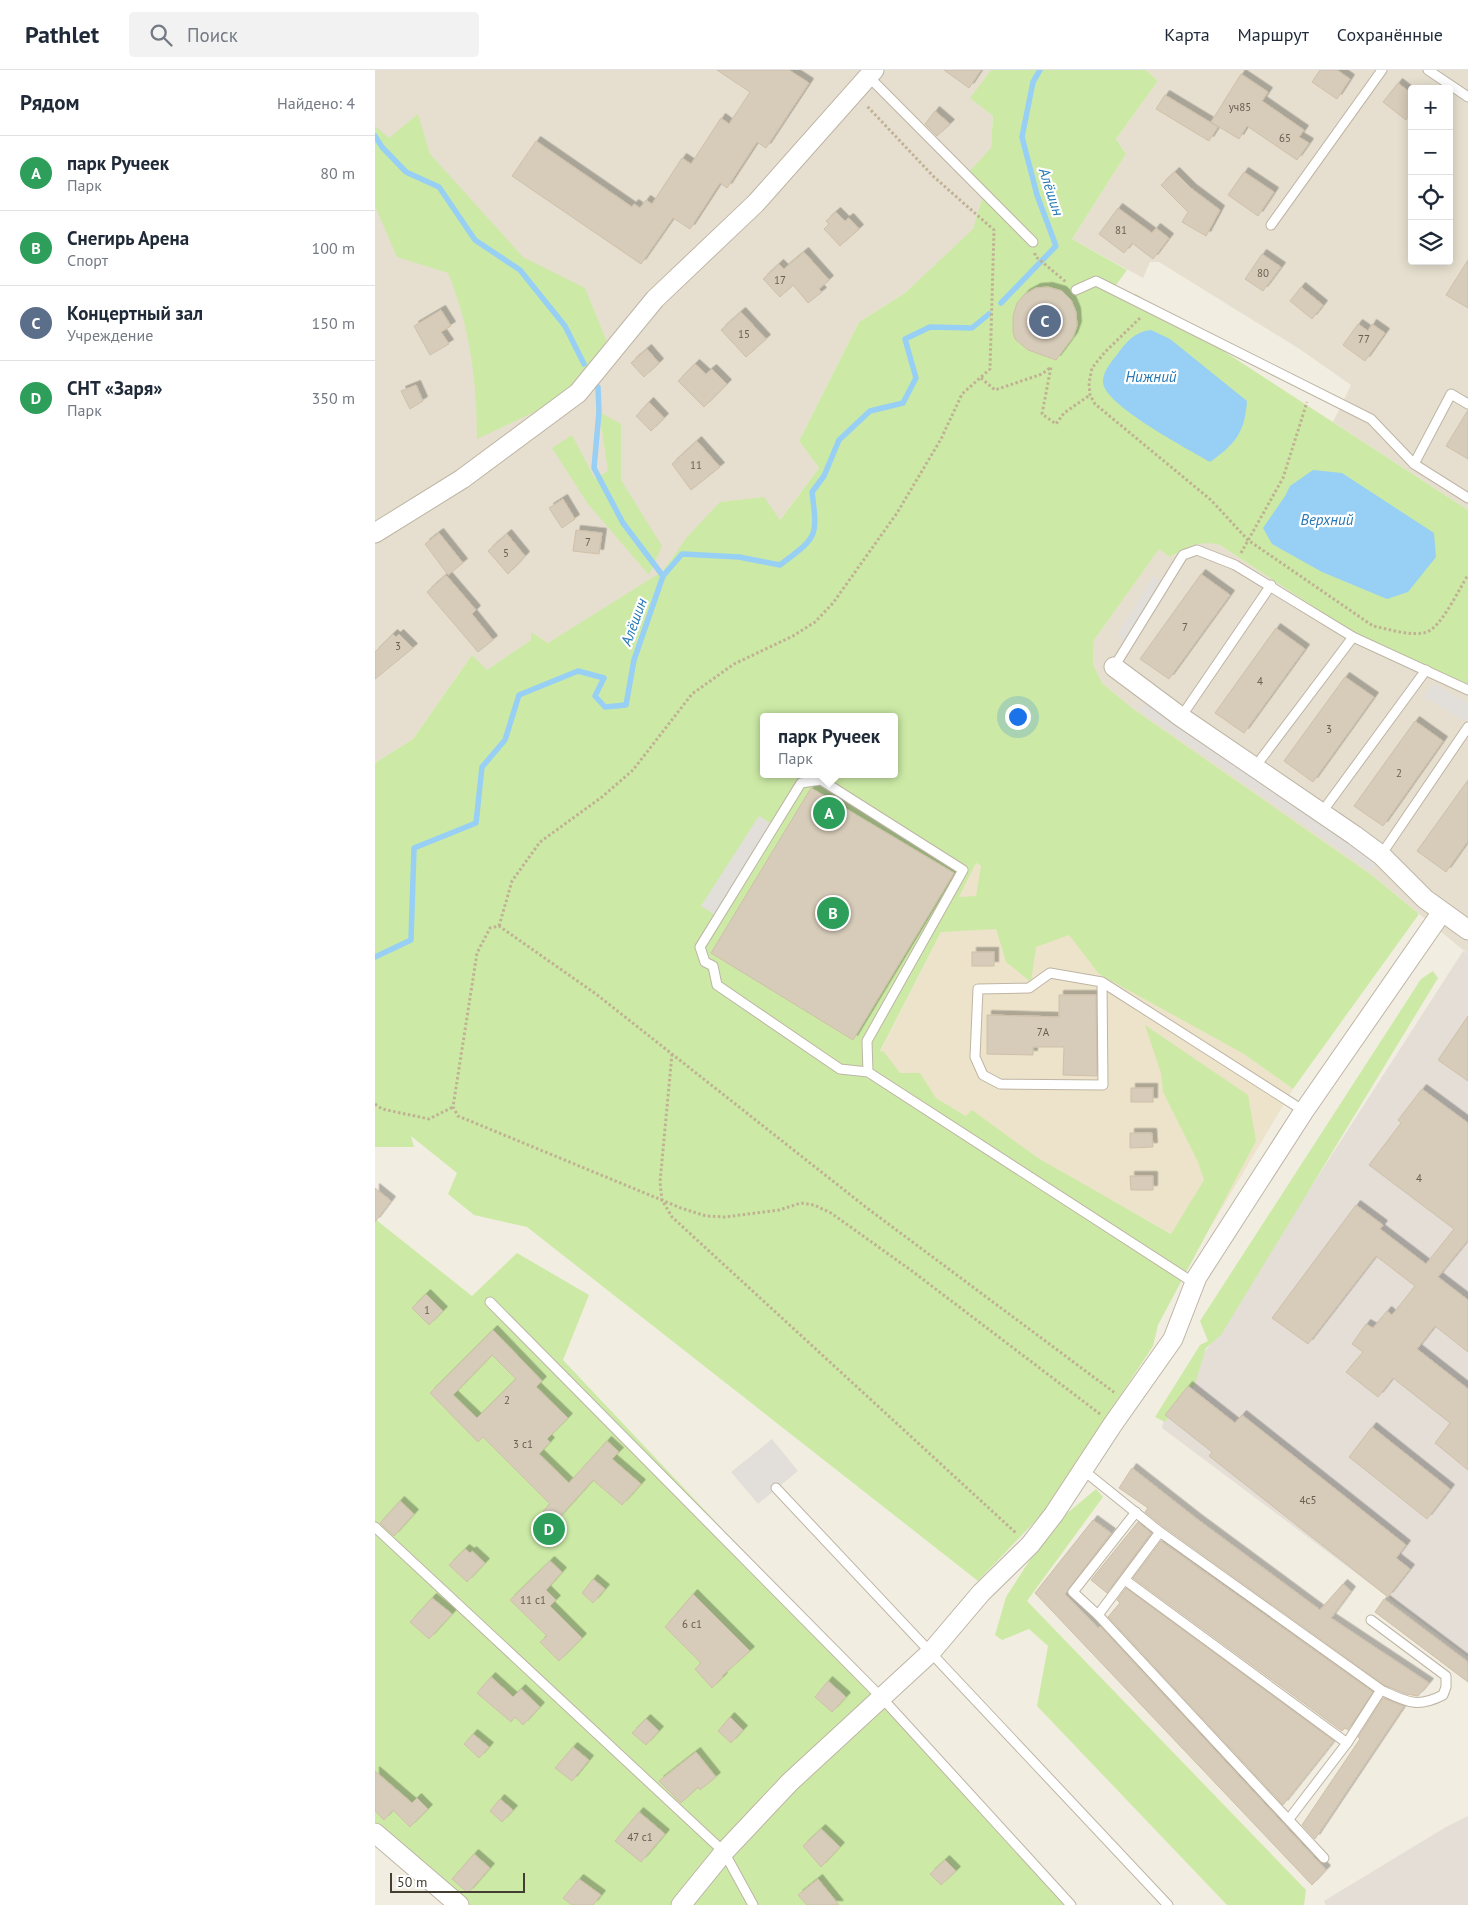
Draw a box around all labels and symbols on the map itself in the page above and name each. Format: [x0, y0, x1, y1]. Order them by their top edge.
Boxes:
house number: уч85 [1229, 100, 1251, 114]
house number: 65 [1279, 131, 1291, 145]
water label: Алёшин [1035, 165, 1068, 218]
house number: 81 [1115, 223, 1127, 237]
house number: 80 [1257, 266, 1269, 280]
house number: 17 [774, 273, 786, 287]
pin: C [1029, 302, 1061, 340]
house number: 15 [738, 327, 750, 341]
house number: 77 [1358, 332, 1370, 346]
water label: Нижний [1126, 367, 1177, 386]
house number: 11 [690, 458, 702, 472]
water label: Верхний [1301, 510, 1354, 529]
house number: 7 [585, 535, 591, 549]
house number: 5 [503, 546, 509, 560]
water label: Алёшин [616, 595, 651, 649]
house number: 7 [1182, 620, 1188, 634]
house number: 3 [395, 639, 401, 653]
house number: 4 [1257, 674, 1263, 688]
your location [1005, 704, 1031, 730]
house number: 3 [1326, 722, 1332, 736]
house number: 2 [1396, 766, 1402, 780]
pin: A [813, 794, 845, 832]
pin: B [817, 894, 849, 932]
house number: 7А [1037, 1025, 1050, 1039]
house number: 4 [1416, 1171, 1422, 1185]
house number: 1 [424, 1303, 430, 1317]
house number: 2 [504, 1393, 510, 1407]
house number: 3 с1 [513, 1437, 533, 1451]
house number: 4с5 [1300, 1493, 1316, 1507]
pin: D [533, 1510, 565, 1548]
house number: 11 с1 [520, 1593, 546, 1607]
house number: 6 с1 [682, 1617, 702, 1631]
house number: 47 с1 [627, 1830, 653, 1844]
scale bar [390, 1870, 525, 1893]

